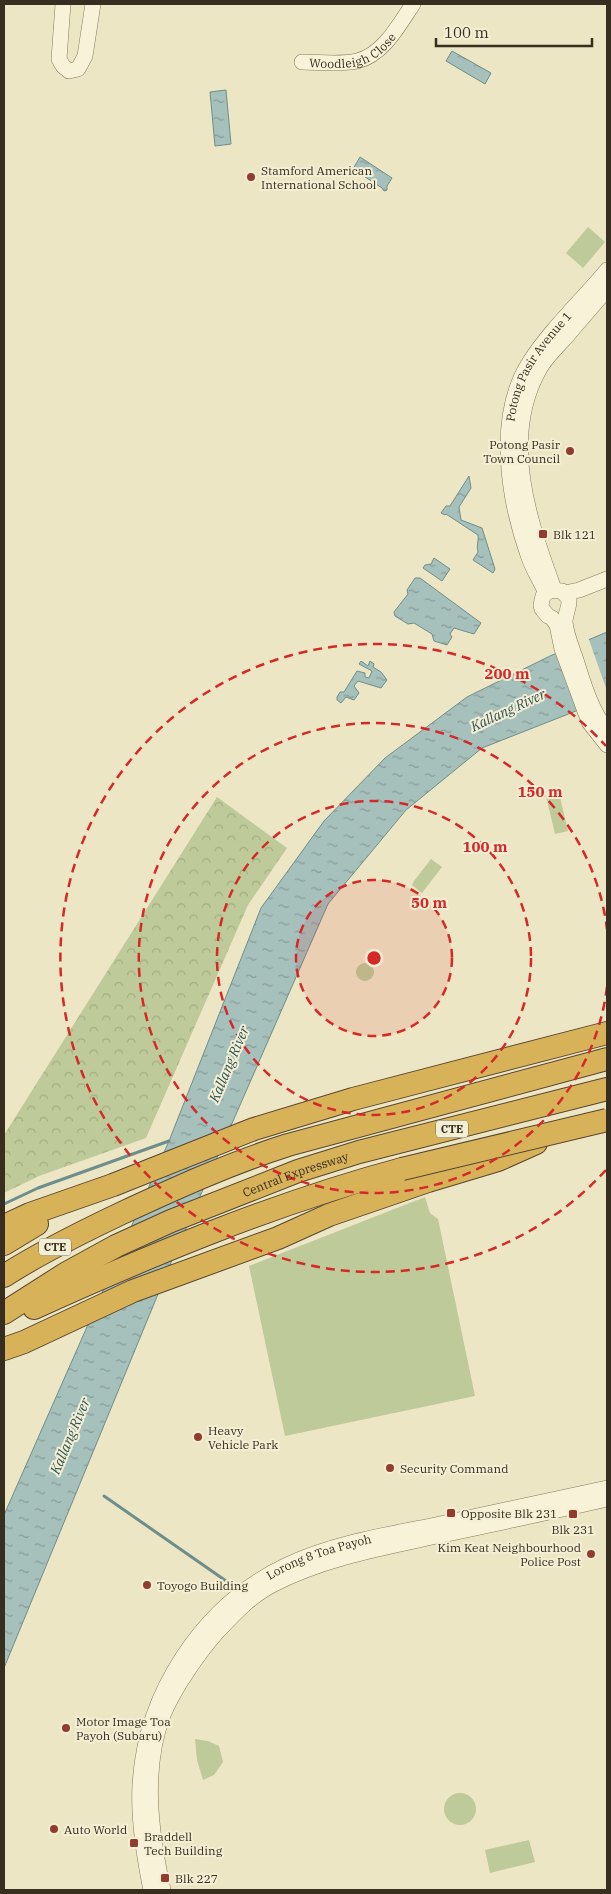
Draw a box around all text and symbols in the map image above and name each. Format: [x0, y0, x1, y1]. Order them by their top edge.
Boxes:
scale bar [436, 15, 592, 47]
text: 100 m [444, 23, 489, 42]
street label: Woodleigh Close [309, 29, 399, 71]
place label: Stamford American International School [261, 163, 377, 192]
marker: Stamford American International School [245, 171, 257, 183]
street label: Potong Pasir Avenue 1 [502, 308, 574, 422]
place label: Potong Pasir Town Council [483, 437, 561, 466]
marker: Potong Pasir Town Council [564, 445, 576, 457]
place label: Blk 121 [553, 527, 596, 542]
marker: Blk 121 [537, 528, 549, 540]
text: 200 m [484, 664, 530, 683]
water label: Kallang River [467, 684, 549, 736]
text: 150 m [517, 782, 563, 801]
text: 100 m [462, 837, 508, 856]
text: 50 m [411, 893, 447, 912]
centre of rings [365, 949, 383, 967]
water label: Kallang River [205, 1022, 253, 1106]
road number: CTE [436, 1120, 468, 1138]
street label: Central Expressway [240, 1148, 351, 1200]
road number: CTE [39, 1238, 71, 1256]
water label: Kallang River [46, 1394, 94, 1478]
place label: Heavy Vehicle Park [208, 1423, 278, 1452]
marker: Heavy Vehicle Park [192, 1431, 204, 1443]
place label: Security Command [400, 1461, 508, 1476]
marker: Security Command [384, 1462, 396, 1474]
place label: Opposite Blk 231 [461, 1506, 557, 1521]
marker: Opposite Blk 231 [445, 1507, 457, 1519]
marker: Blk 231 [567, 1508, 579, 1520]
place label: Blk 231 [551, 1522, 595, 1537]
street label: Lorong 8 Toa Payoh [263, 1531, 373, 1582]
place label: Kim Keat Neighbourhood Police Post [437, 1540, 581, 1569]
marker: Kim Keat Neighbourhood Police Post [585, 1548, 597, 1560]
place label: Toyogo Building [157, 1578, 249, 1593]
marker: Toyogo Building [141, 1579, 153, 1591]
place label: Motor Image Toa Payoh (Subaru) [76, 1714, 171, 1743]
marker: Motor Image Toa Payoh (Subaru) [60, 1722, 72, 1734]
place label: Auto World [64, 1822, 127, 1837]
marker: Auto World [48, 1823, 60, 1835]
place label: Braddell Tech Building [144, 1829, 223, 1858]
marker: Braddell Tech Building [128, 1837, 140, 1849]
place label: Blk 227 [175, 1871, 218, 1886]
marker: Blk 227 [159, 1872, 171, 1884]

